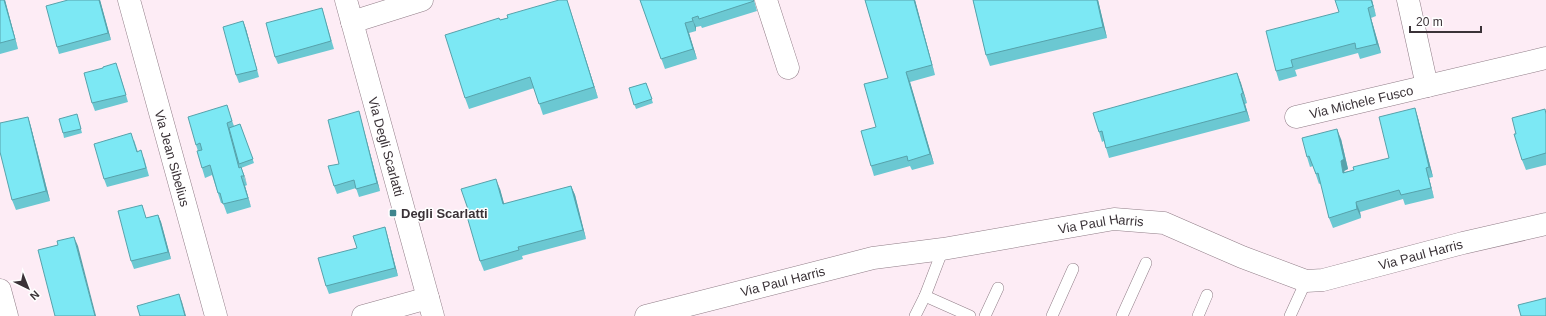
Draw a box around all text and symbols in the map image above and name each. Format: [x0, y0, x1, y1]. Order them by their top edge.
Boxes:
scale bar [1410, 8, 1481, 34]
text: 20 m [1416, 15, 1443, 29]
street label: Via Michele Fusco [1308, 83, 1415, 122]
street label: Via Degli Scarlatti [365, 95, 407, 198]
street label: Via Jean Sibelius [152, 108, 193, 209]
place label: Degli Scarlatti [401, 206, 488, 221]
marker: Degli Scarlatti [388, 208, 398, 218]
street label: Via Paul Harris [1057, 211, 1145, 237]
street label: Via Paul Harris [1377, 236, 1465, 273]
street label: Via Paul Harris [739, 263, 827, 300]
north arrow [8, 268, 48, 308]
text: N [28, 288, 42, 302]

